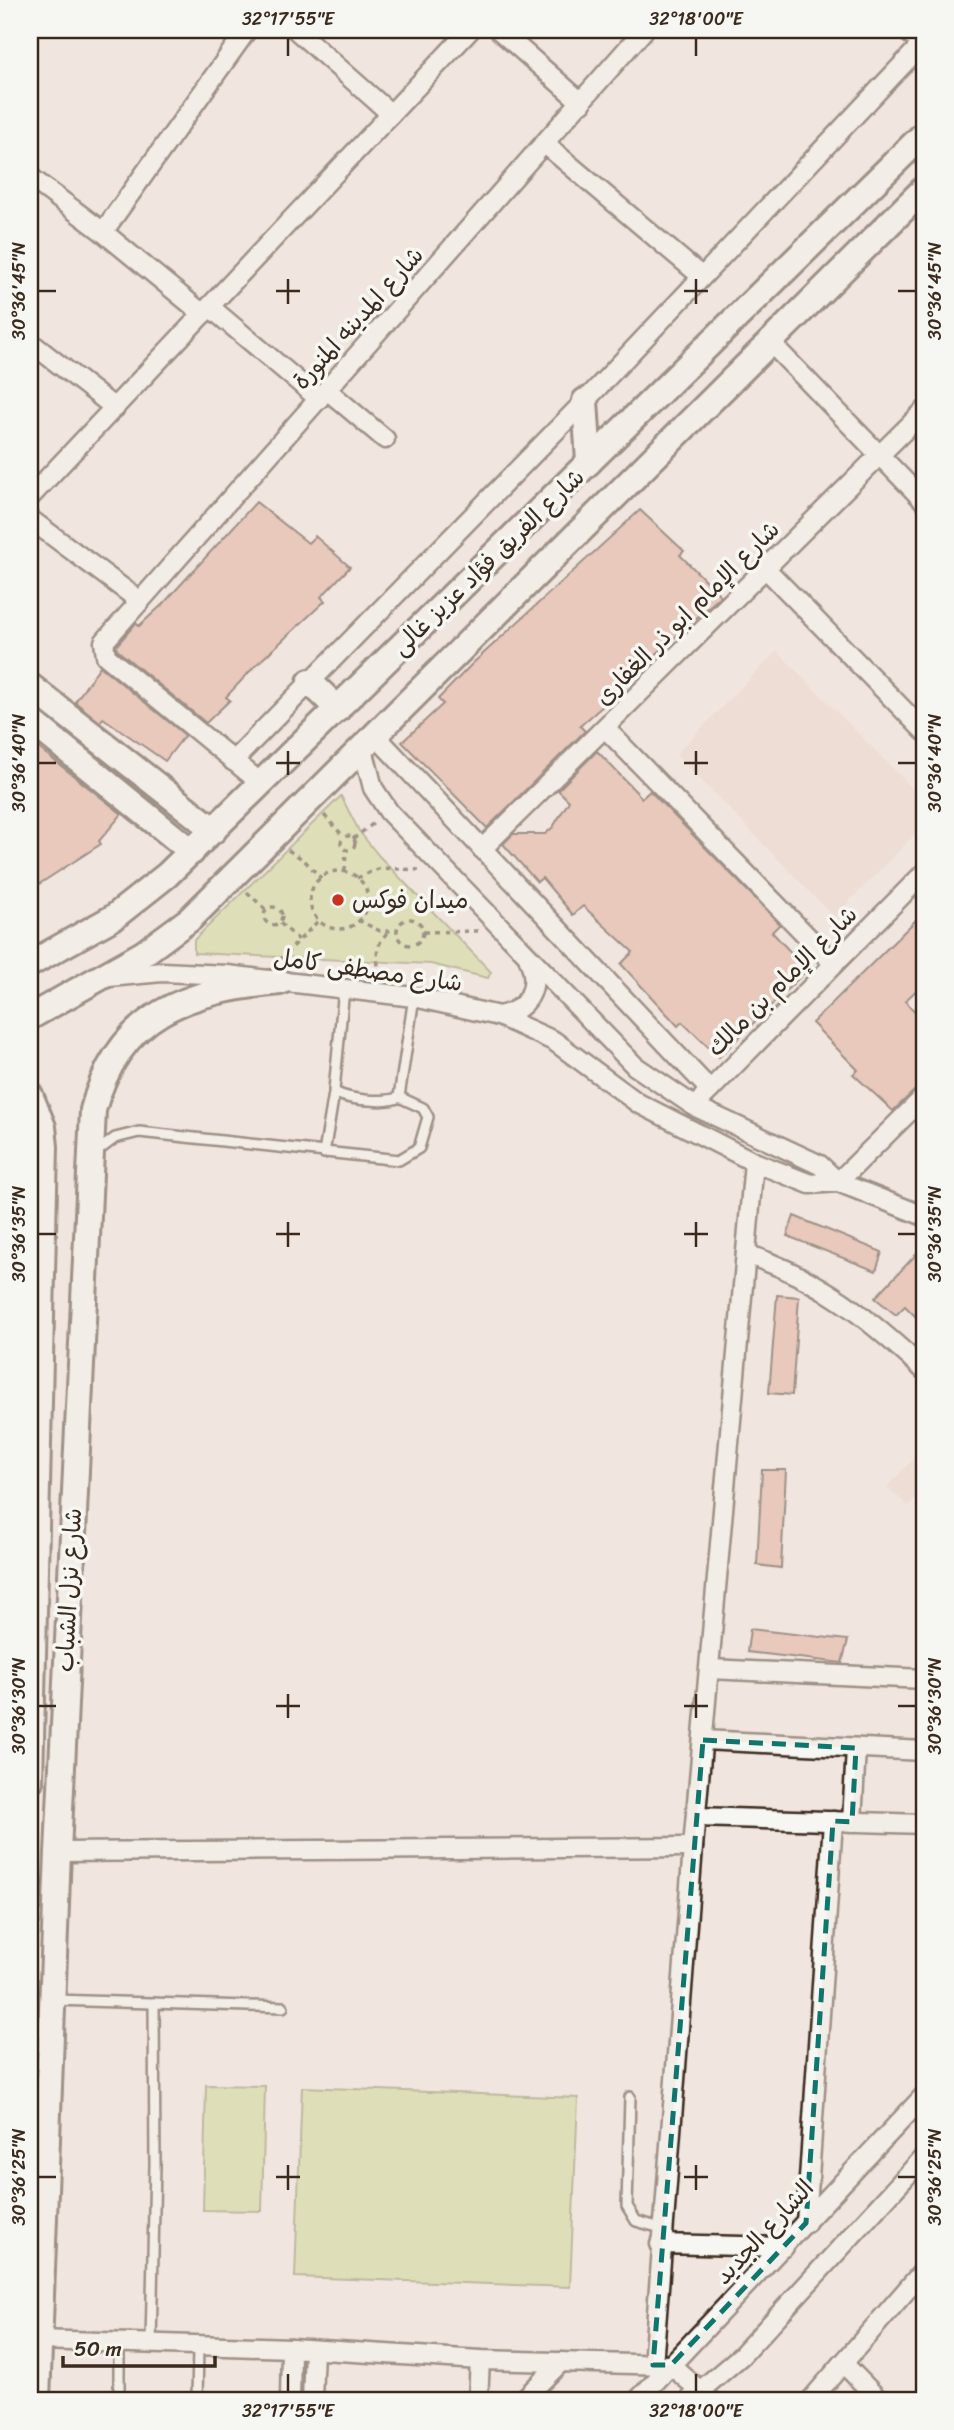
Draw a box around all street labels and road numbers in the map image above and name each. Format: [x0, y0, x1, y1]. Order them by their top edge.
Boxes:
street label: شارع المدينه المنورة [282, 236, 434, 400]
street label: شارع الفريق فؤاد عزيز غالى [381, 458, 595, 666]
street label: شارع الإمام ابو ذر الغفارى [584, 510, 790, 716]
street label: شارع الإمام بن مالك [696, 895, 868, 1067]
street label: شارع مصطفى كامل [271, 936, 465, 1004]
street label: شارع نزل الشباب [44, 1507, 94, 1673]
street label: الشارع الجديد [703, 2169, 825, 2295]

